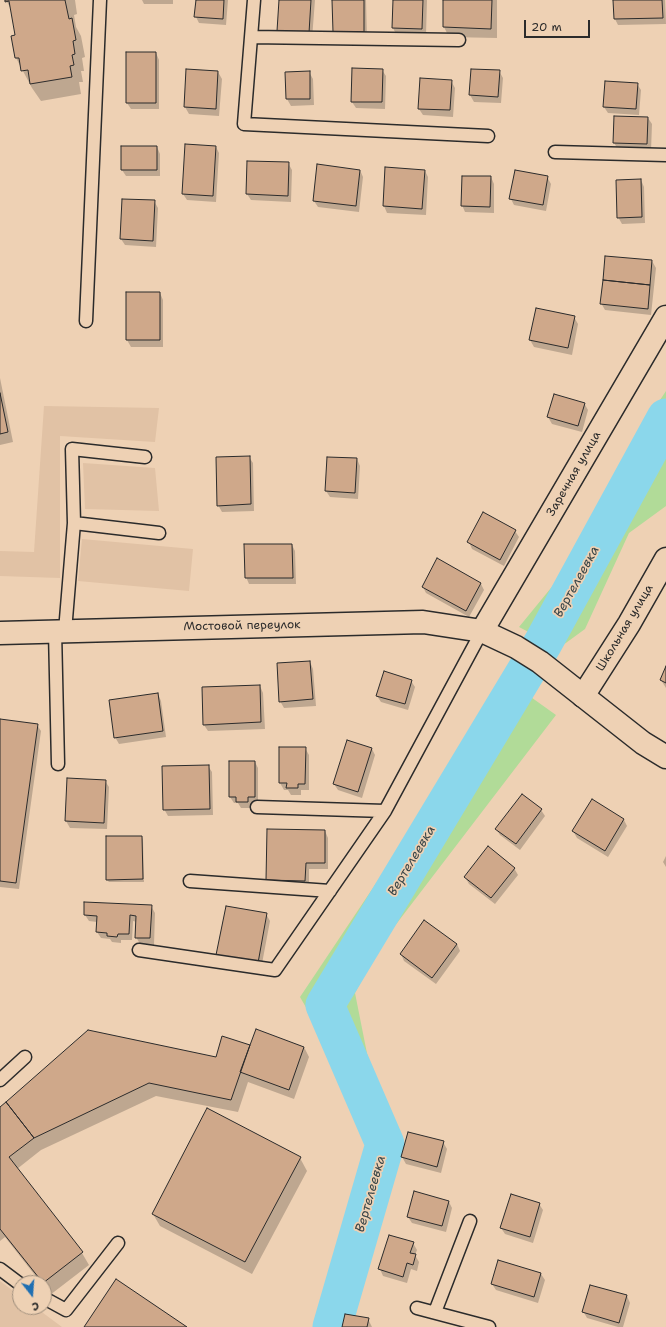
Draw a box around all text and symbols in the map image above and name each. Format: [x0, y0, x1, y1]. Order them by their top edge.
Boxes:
scale bar [526, 12, 592, 38]
text: 20 m [531, 19, 562, 35]
street label: Заречная улица [544, 429, 604, 519]
water label: Вертелеевка [551, 544, 603, 620]
street label: Школьная улица [593, 582, 657, 674]
street label: Мостовой переулок [183, 618, 301, 634]
water label: Вертелеевка [385, 823, 439, 899]
water label: Вертелеевка [353, 1154, 389, 1234]
north arrow [12, 1275, 52, 1315]
text: С [30, 1298, 41, 1314]

